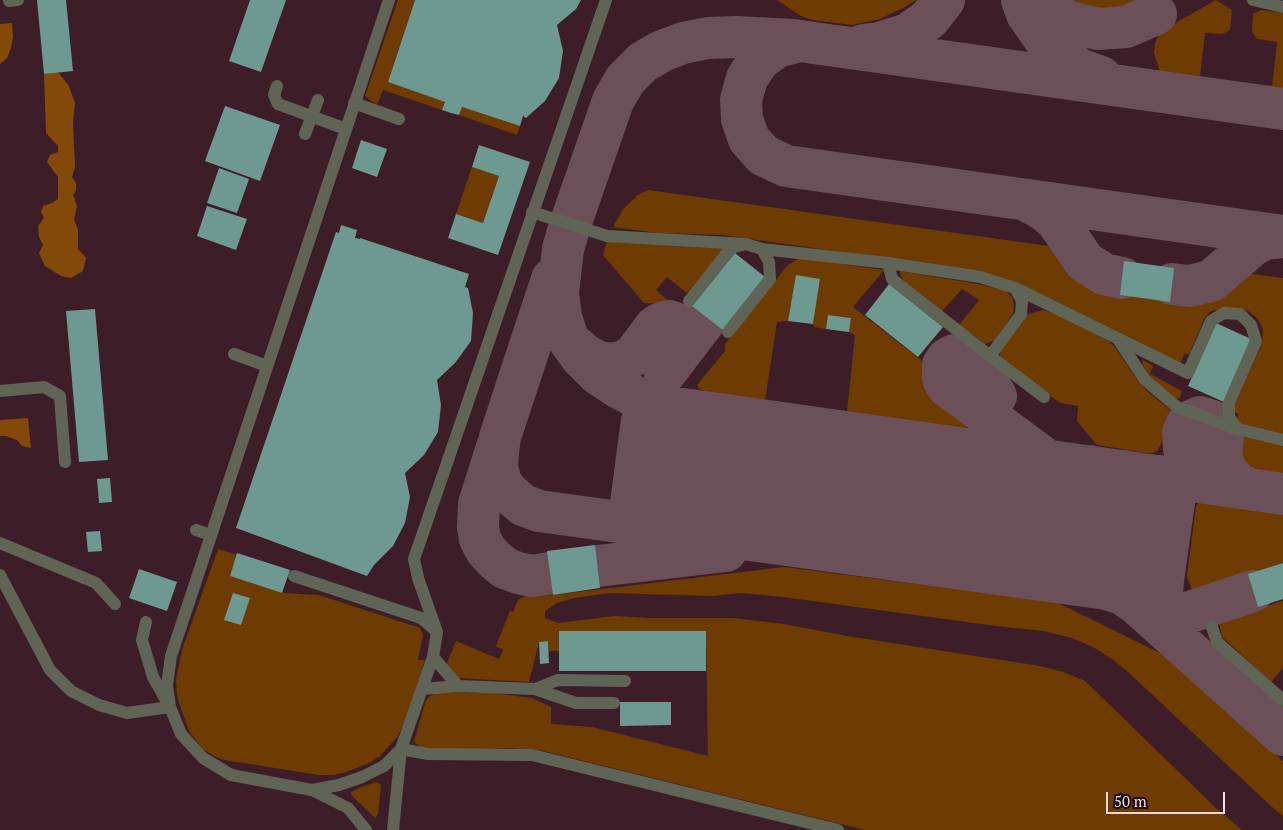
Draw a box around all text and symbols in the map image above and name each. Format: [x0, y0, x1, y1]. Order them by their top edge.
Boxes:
scale bar [1108, 782, 1227, 814]
text: 50 m [1114, 791, 1147, 811]

